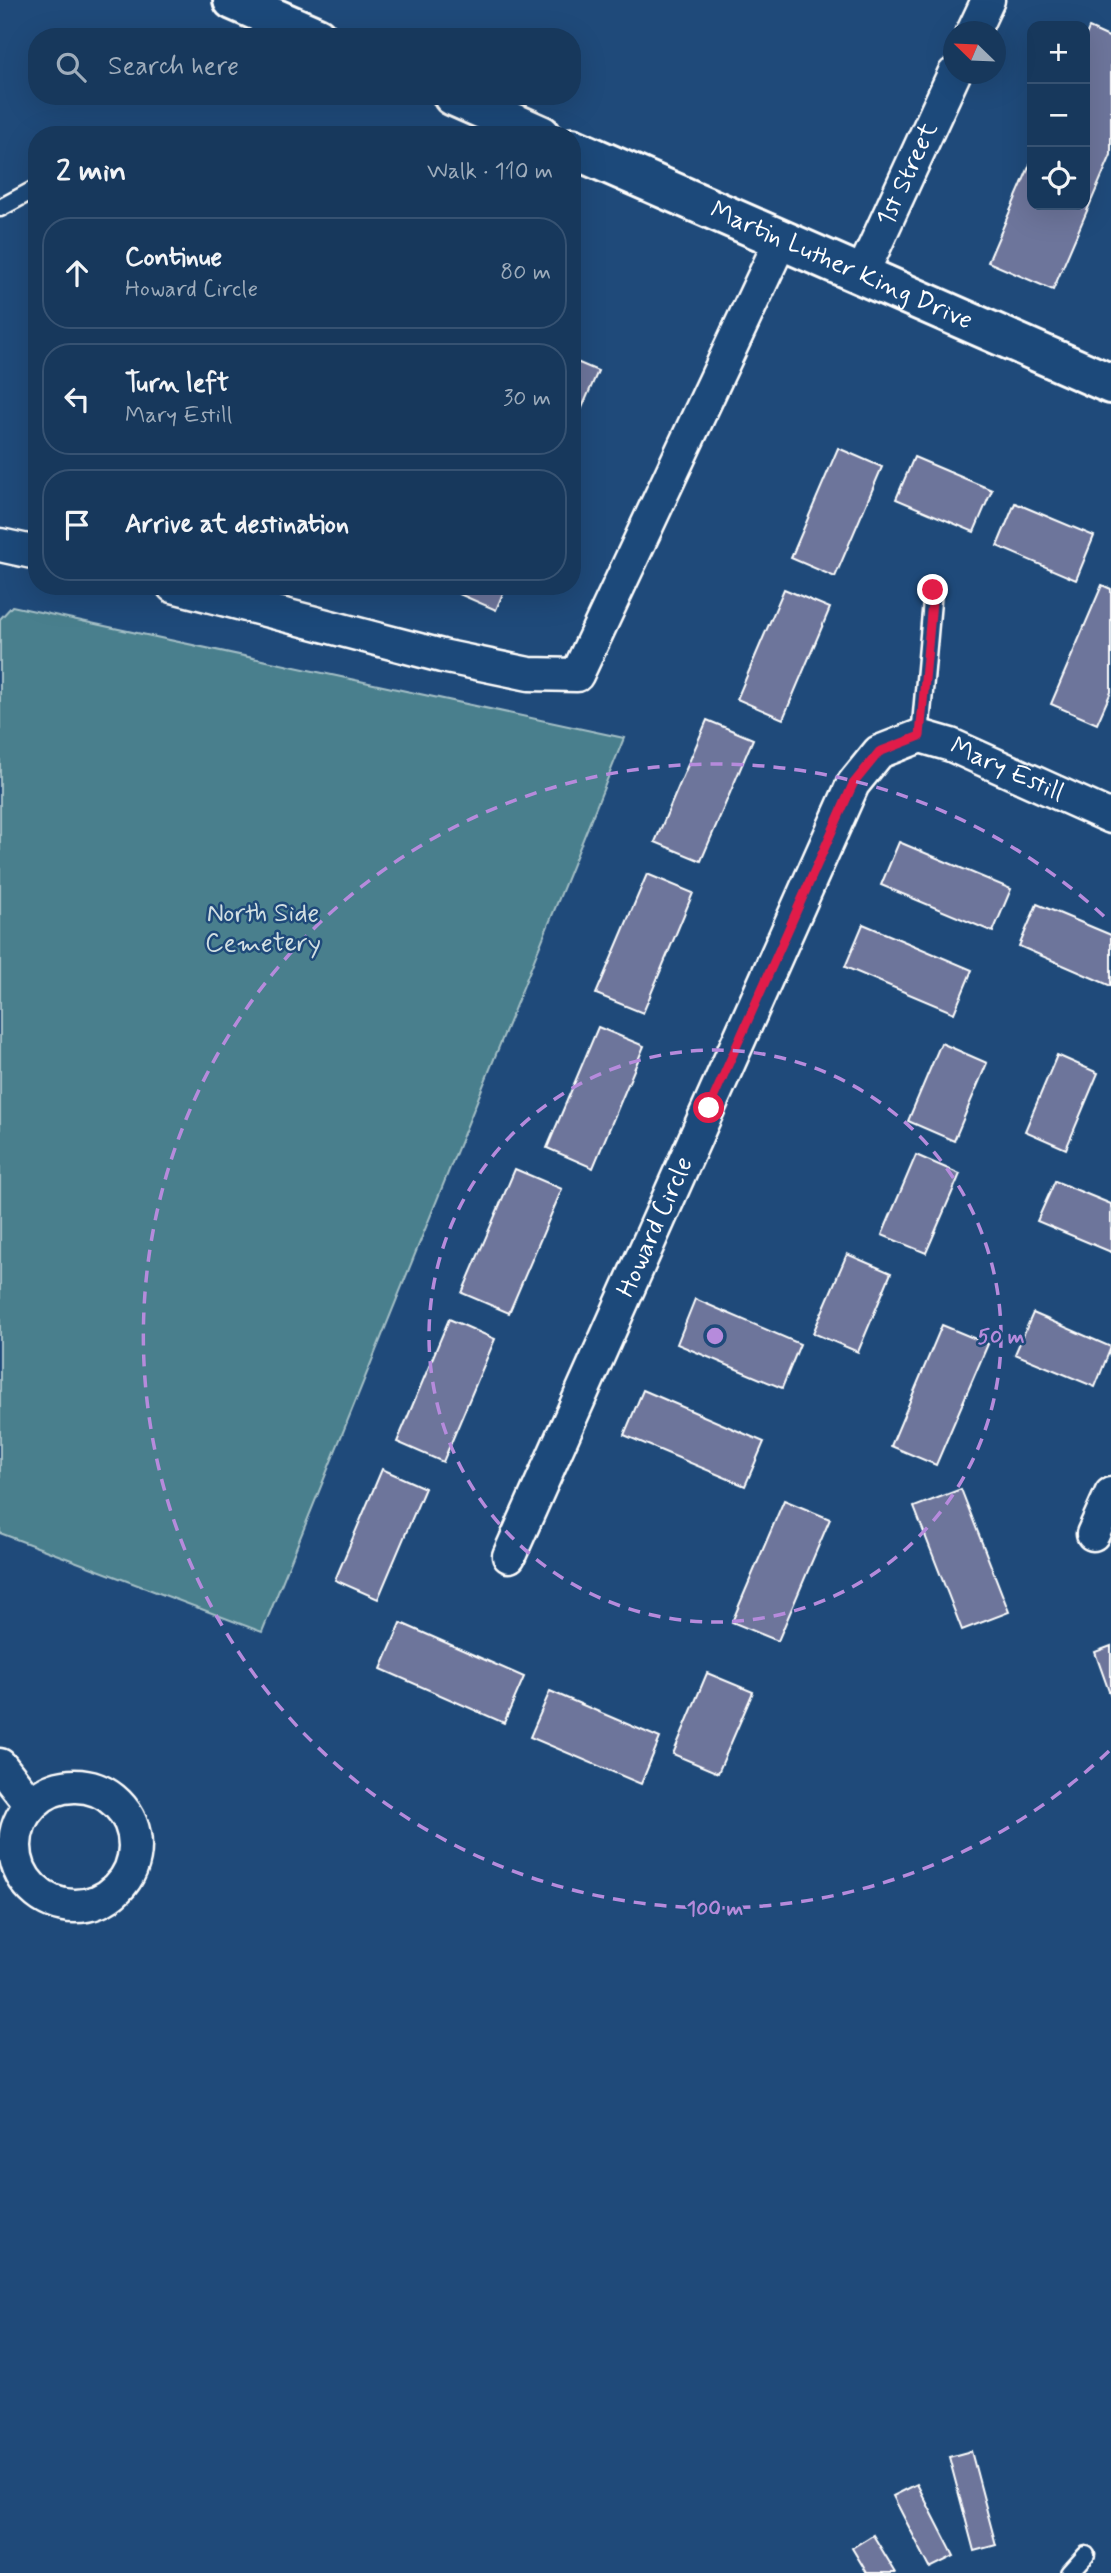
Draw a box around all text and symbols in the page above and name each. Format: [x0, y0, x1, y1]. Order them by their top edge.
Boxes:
north arrow [943, 21, 1006, 84]
map controls [1027, 21, 1090, 210]
button: + [1027, 21, 1090, 84]
search box [28, 28, 581, 105]
icon: search [52, 48, 90, 86]
text: Search here [108, 50, 239, 84]
button: − [1027, 84, 1090, 147]
street label: 1st Street [869, 117, 947, 232]
button: locate [1027, 147, 1090, 210]
text: 2 min [56, 152, 126, 191]
text: Walk · 110 m [427, 157, 553, 187]
street label: Martin Luther King Drive [705, 194, 978, 338]
text: Continue [125, 241, 222, 275]
icon: ahead [58, 254, 96, 292]
text: 80 m [500, 258, 551, 288]
text: Howard Circle [125, 275, 258, 305]
text: Turn left [125, 367, 229, 401]
icon: left [58, 380, 96, 418]
text: 30 m [503, 384, 551, 414]
text: Mary Estill [125, 401, 232, 431]
icon: arrive [58, 506, 96, 544]
text: Arrive at destination [125, 508, 349, 542]
route end [917, 574, 948, 605]
street label: Mary Estill [945, 730, 1069, 811]
park label: North Side Cemetery [205, 897, 321, 961]
route start [693, 1092, 724, 1123]
street label: Howard Circle [609, 1152, 702, 1303]
text: 50 m [978, 1323, 1025, 1351]
centre of rings [703, 1324, 727, 1348]
text: 100 m [687, 1895, 743, 1923]

